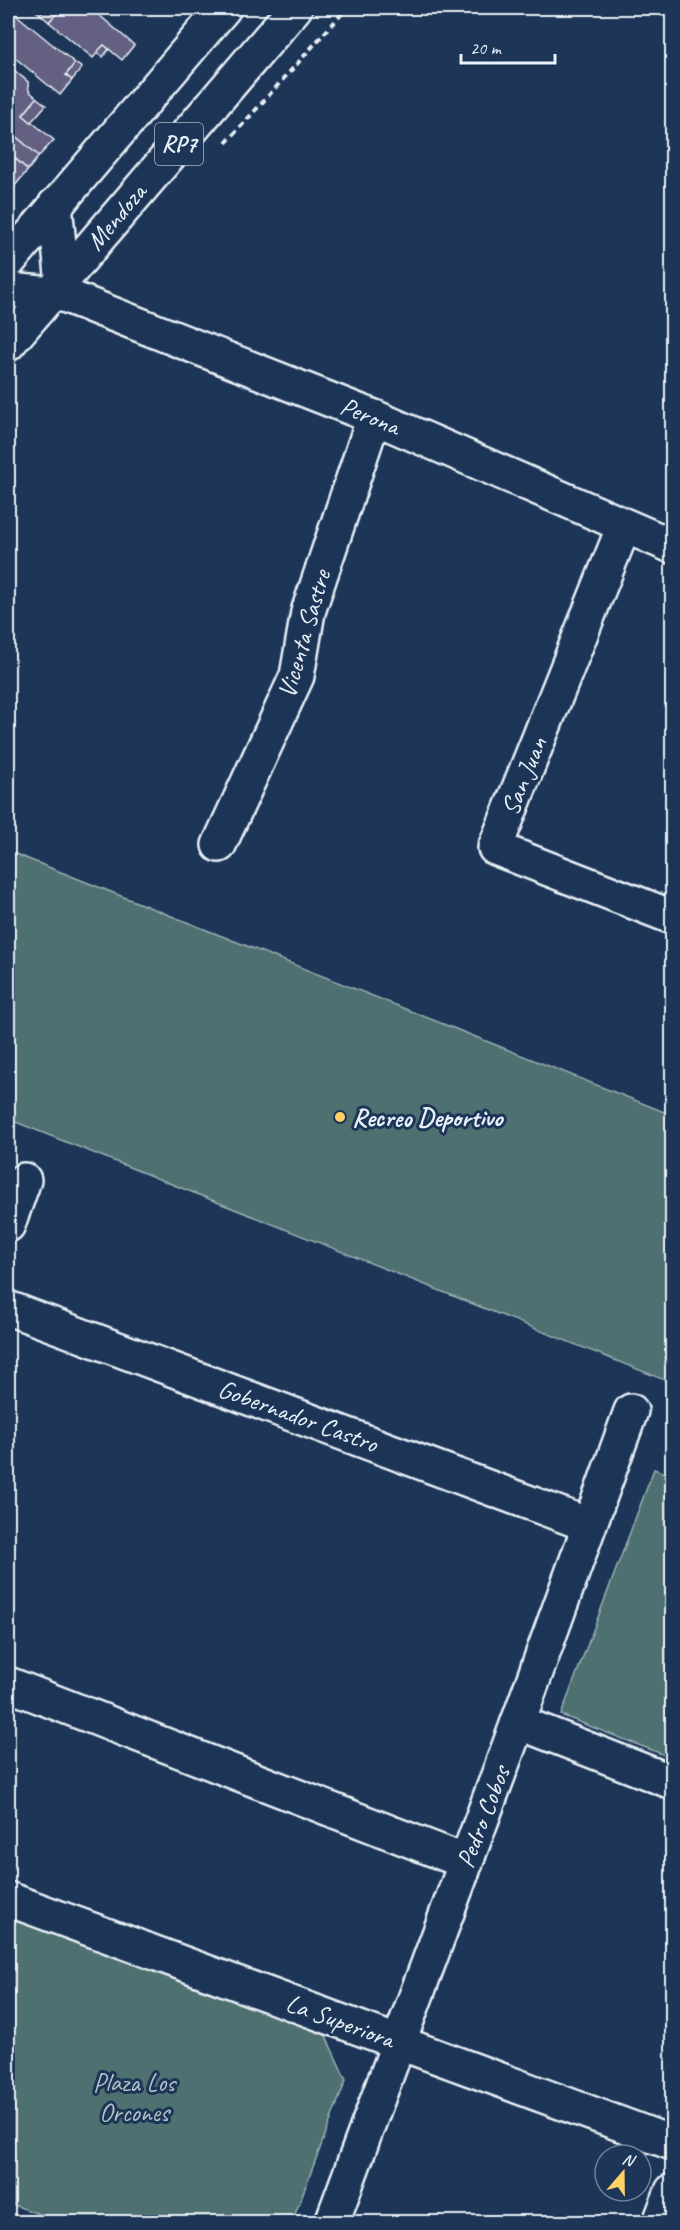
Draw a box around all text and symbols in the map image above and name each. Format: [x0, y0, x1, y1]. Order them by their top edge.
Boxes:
scale bar [461, 27, 556, 65]
text: 20 m [470, 37, 503, 59]
road number: RP7 [155, 123, 203, 165]
street label: Mendoza [79, 175, 155, 257]
street label: Perona [336, 389, 407, 444]
street label: Vicenta Sastre [270, 565, 338, 702]
street label: San Juan [493, 732, 555, 820]
place label: Recreo Deportivo [352, 1101, 504, 1134]
marker: Recreo Deportivo [333, 1110, 347, 1124]
street label: Gobernador Castro [214, 1372, 384, 1461]
street label: Pedro Cobos [449, 1760, 518, 1872]
street label: La Superiora [281, 1986, 401, 2057]
park label: Plaza Los Orcones [93, 2066, 177, 2129]
north arrow [593, 2143, 653, 2203]
text: N [620, 2149, 639, 2172]

